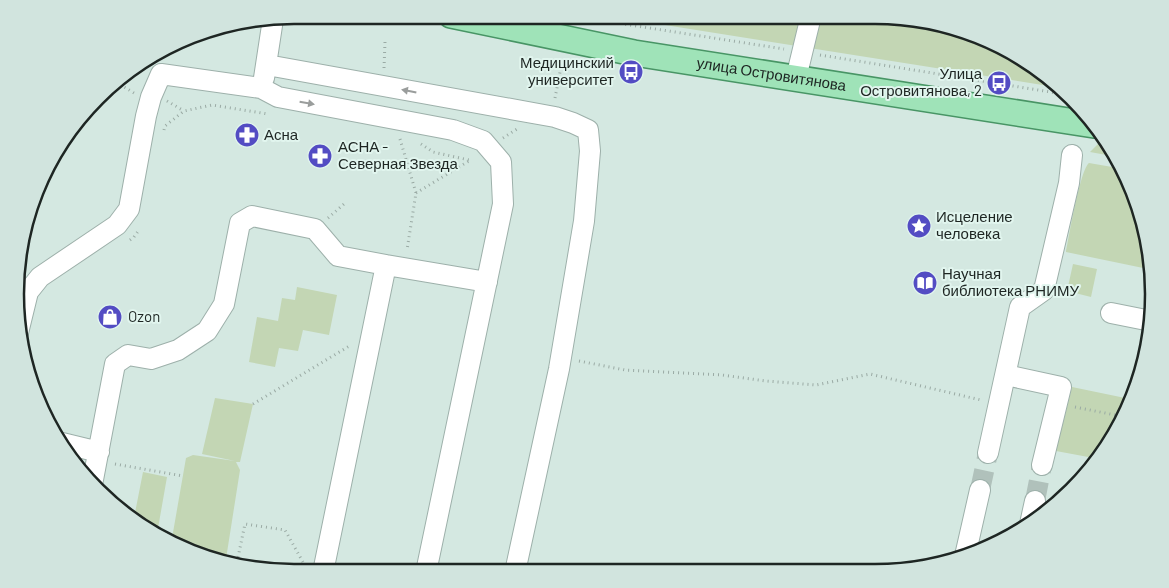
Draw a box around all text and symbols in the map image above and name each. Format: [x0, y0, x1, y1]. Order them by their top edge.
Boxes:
place label: Медицинский университет [520, 53, 614, 88]
street label: улица Островитянова [696, 53, 848, 94]
bus stop icon: Медицинский университет [618, 59, 644, 85]
place label: Улица Островитянова, 2 [860, 64, 983, 99]
bus stop icon: Улица Островитянова, 2 [986, 70, 1012, 96]
one-way arrow [400, 86, 416, 94]
one-way arrow [300, 99, 316, 107]
pharmacy icon: Асна [234, 122, 260, 148]
place label: Асна [264, 125, 299, 143]
place label: АСНА - Северная Звезда [338, 137, 459, 172]
pharmacy icon: АСНА - Северная Звезда [307, 143, 333, 169]
place label: Исцеление человека [936, 207, 1013, 242]
place icon: Исцеление человека [906, 213, 932, 239]
place label: Научная библиотека РНИМУ [942, 264, 1079, 299]
library icon: Научная библиотека РНИМУ [912, 270, 938, 296]
shop icon: Ozon [97, 304, 123, 330]
place label: Ozon [128, 307, 160, 325]

